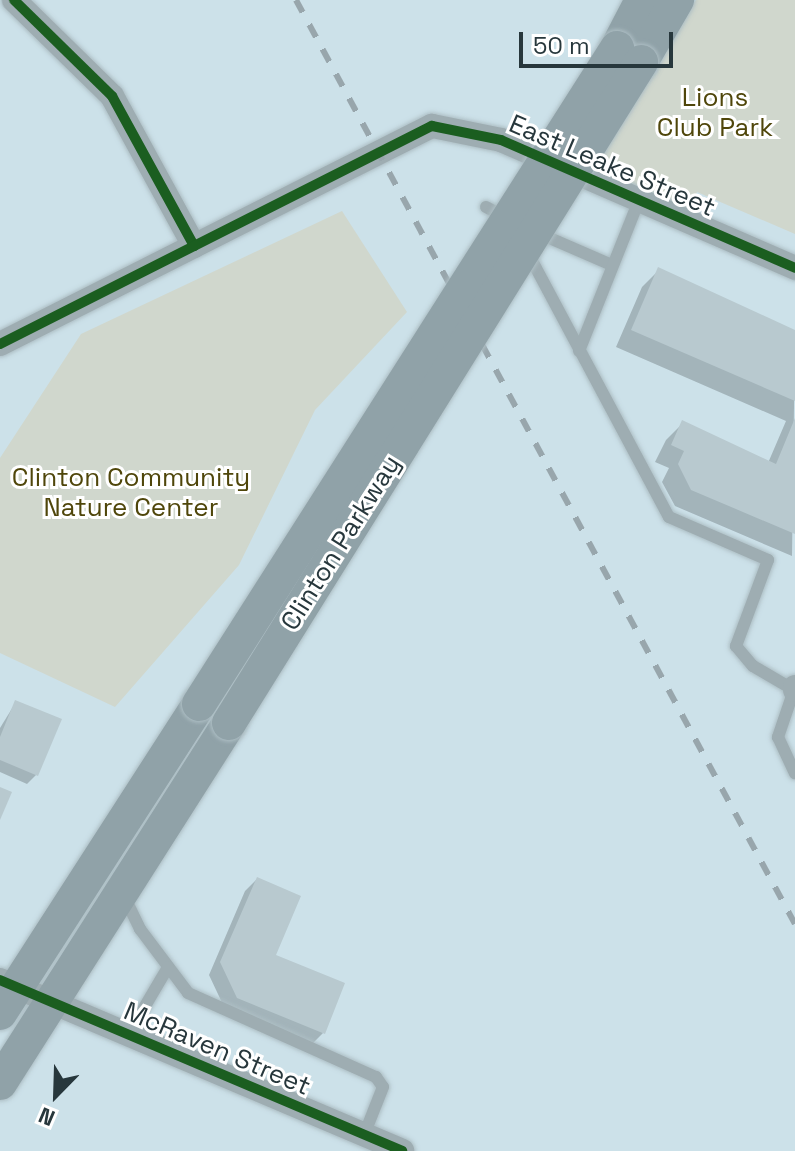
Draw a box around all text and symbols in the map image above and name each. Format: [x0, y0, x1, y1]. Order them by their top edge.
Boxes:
scale bar [523, 16, 677, 66]
text: 50 m [533, 30, 590, 61]
park label: Lions Club Park [657, 82, 773, 144]
street label: East Leake Street [504, 108, 720, 224]
street label: Clinton Parkway [275, 450, 407, 636]
park label: Clinton Community Nature Center [12, 462, 250, 524]
street label: McRaven Street [119, 996, 315, 1102]
north arrow [16, 1055, 96, 1135]
text: N [34, 1101, 59, 1133]

